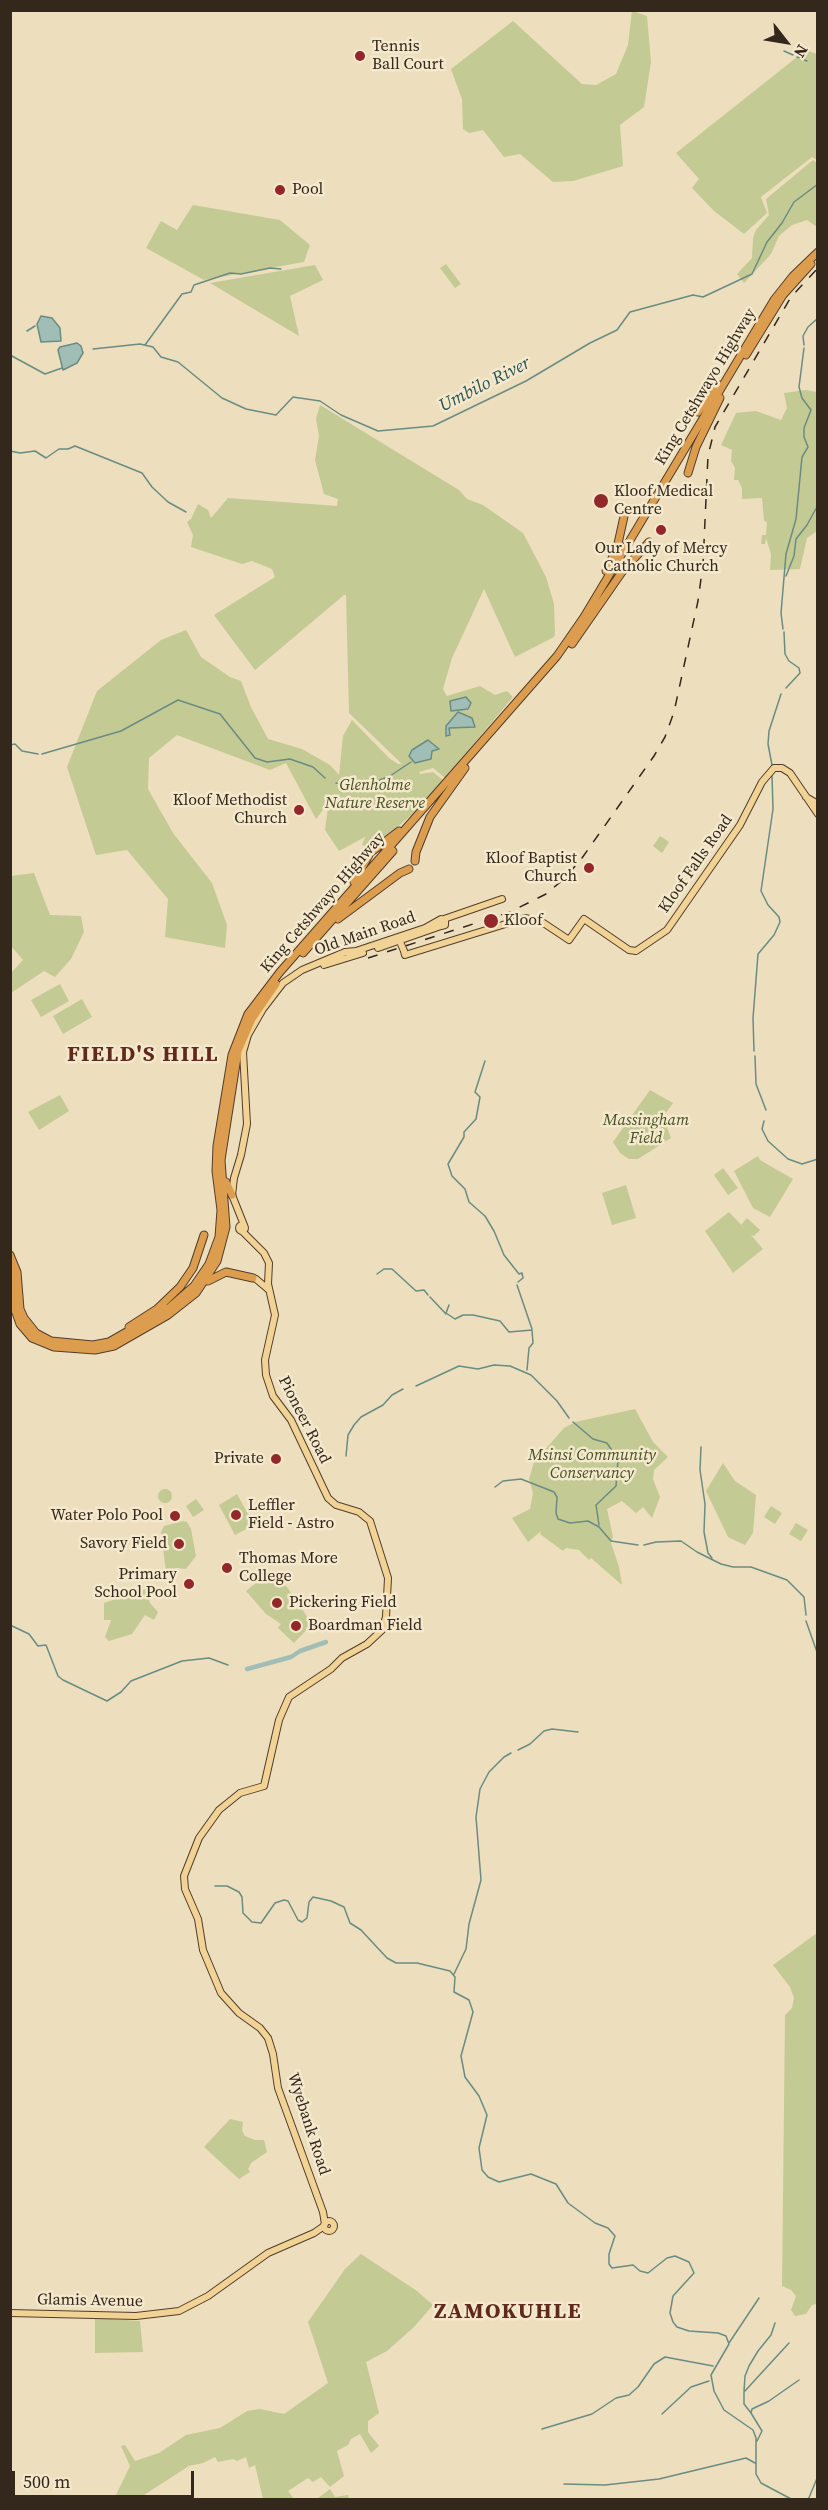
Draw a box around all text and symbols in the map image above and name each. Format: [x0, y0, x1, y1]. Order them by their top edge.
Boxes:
north arrow [756, 12, 816, 72]
place label: Tennis Ball Court [372, 37, 444, 75]
text: N [789, 41, 814, 62]
marker: Tennis Ball Court [353, 49, 367, 63]
place label: Pool [292, 180, 323, 200]
marker: Pool [273, 183, 287, 197]
street label: King Cetshwayo Highway [652, 305, 760, 469]
water label: Umbilo River [436, 353, 534, 417]
place label: Kloof Medical Centre [614, 482, 713, 520]
marker: Kloof Medical Centre [592, 492, 610, 510]
marker: Our Lady of Mercy Catholic Church [654, 523, 668, 537]
place label: Our Lady of Mercy Catholic Church [595, 539, 727, 577]
park label: Glenholme Nature Reserve [325, 776, 425, 814]
place label: Kloof Methodist Church [173, 791, 287, 829]
marker: Kloof Methodist Church [292, 803, 306, 817]
street label: Kloof Falls Road [655, 811, 737, 917]
street label: King Cetshwayo Highway [257, 829, 389, 977]
place label: Kloof Baptist Church [485, 849, 577, 887]
marker: Kloof Baptist Church [582, 861, 596, 875]
street label: Old Main Road [312, 908, 418, 960]
place label: Kloof [504, 911, 543, 931]
marker: Kloof [482, 912, 500, 930]
district label: FIELD'S HILL [67, 1042, 219, 1068]
park label: Massingham Field [603, 1111, 689, 1149]
street label: Pioneer Road [274, 1373, 334, 1467]
park label: Msinsi Community Conservancy [528, 1446, 656, 1484]
place label: Private [214, 1449, 264, 1469]
marker: Private [269, 1452, 283, 1466]
place label: Leffler Field - Astro [248, 1496, 334, 1534]
place label: Water Polo Pool [50, 1506, 163, 1526]
marker: Leffler Field - Astro [229, 1508, 243, 1522]
marker: Water Polo Pool [168, 1509, 182, 1523]
place label: Savory Field [80, 1534, 167, 1554]
marker: Savory Field [172, 1537, 186, 1551]
place label: Thomas More College [239, 1549, 338, 1587]
marker: Thomas More College [220, 1561, 234, 1575]
place label: Primary School Pool [94, 1565, 177, 1603]
marker: Primary School Pool [182, 1577, 196, 1591]
place label: Pickering Field [289, 1593, 397, 1613]
marker: Pickering Field [270, 1596, 284, 1610]
place label: Boardman Field [308, 1616, 422, 1636]
marker: Boardman Field [289, 1619, 303, 1633]
street label: Wyebank Road [282, 2070, 334, 2178]
street label: Glamis Avenue [37, 2290, 143, 2312]
district label: ZAMOKUHLE [434, 2299, 582, 2325]
scale bar [15, 2459, 196, 2497]
text: 500 m [23, 2469, 70, 2494]

